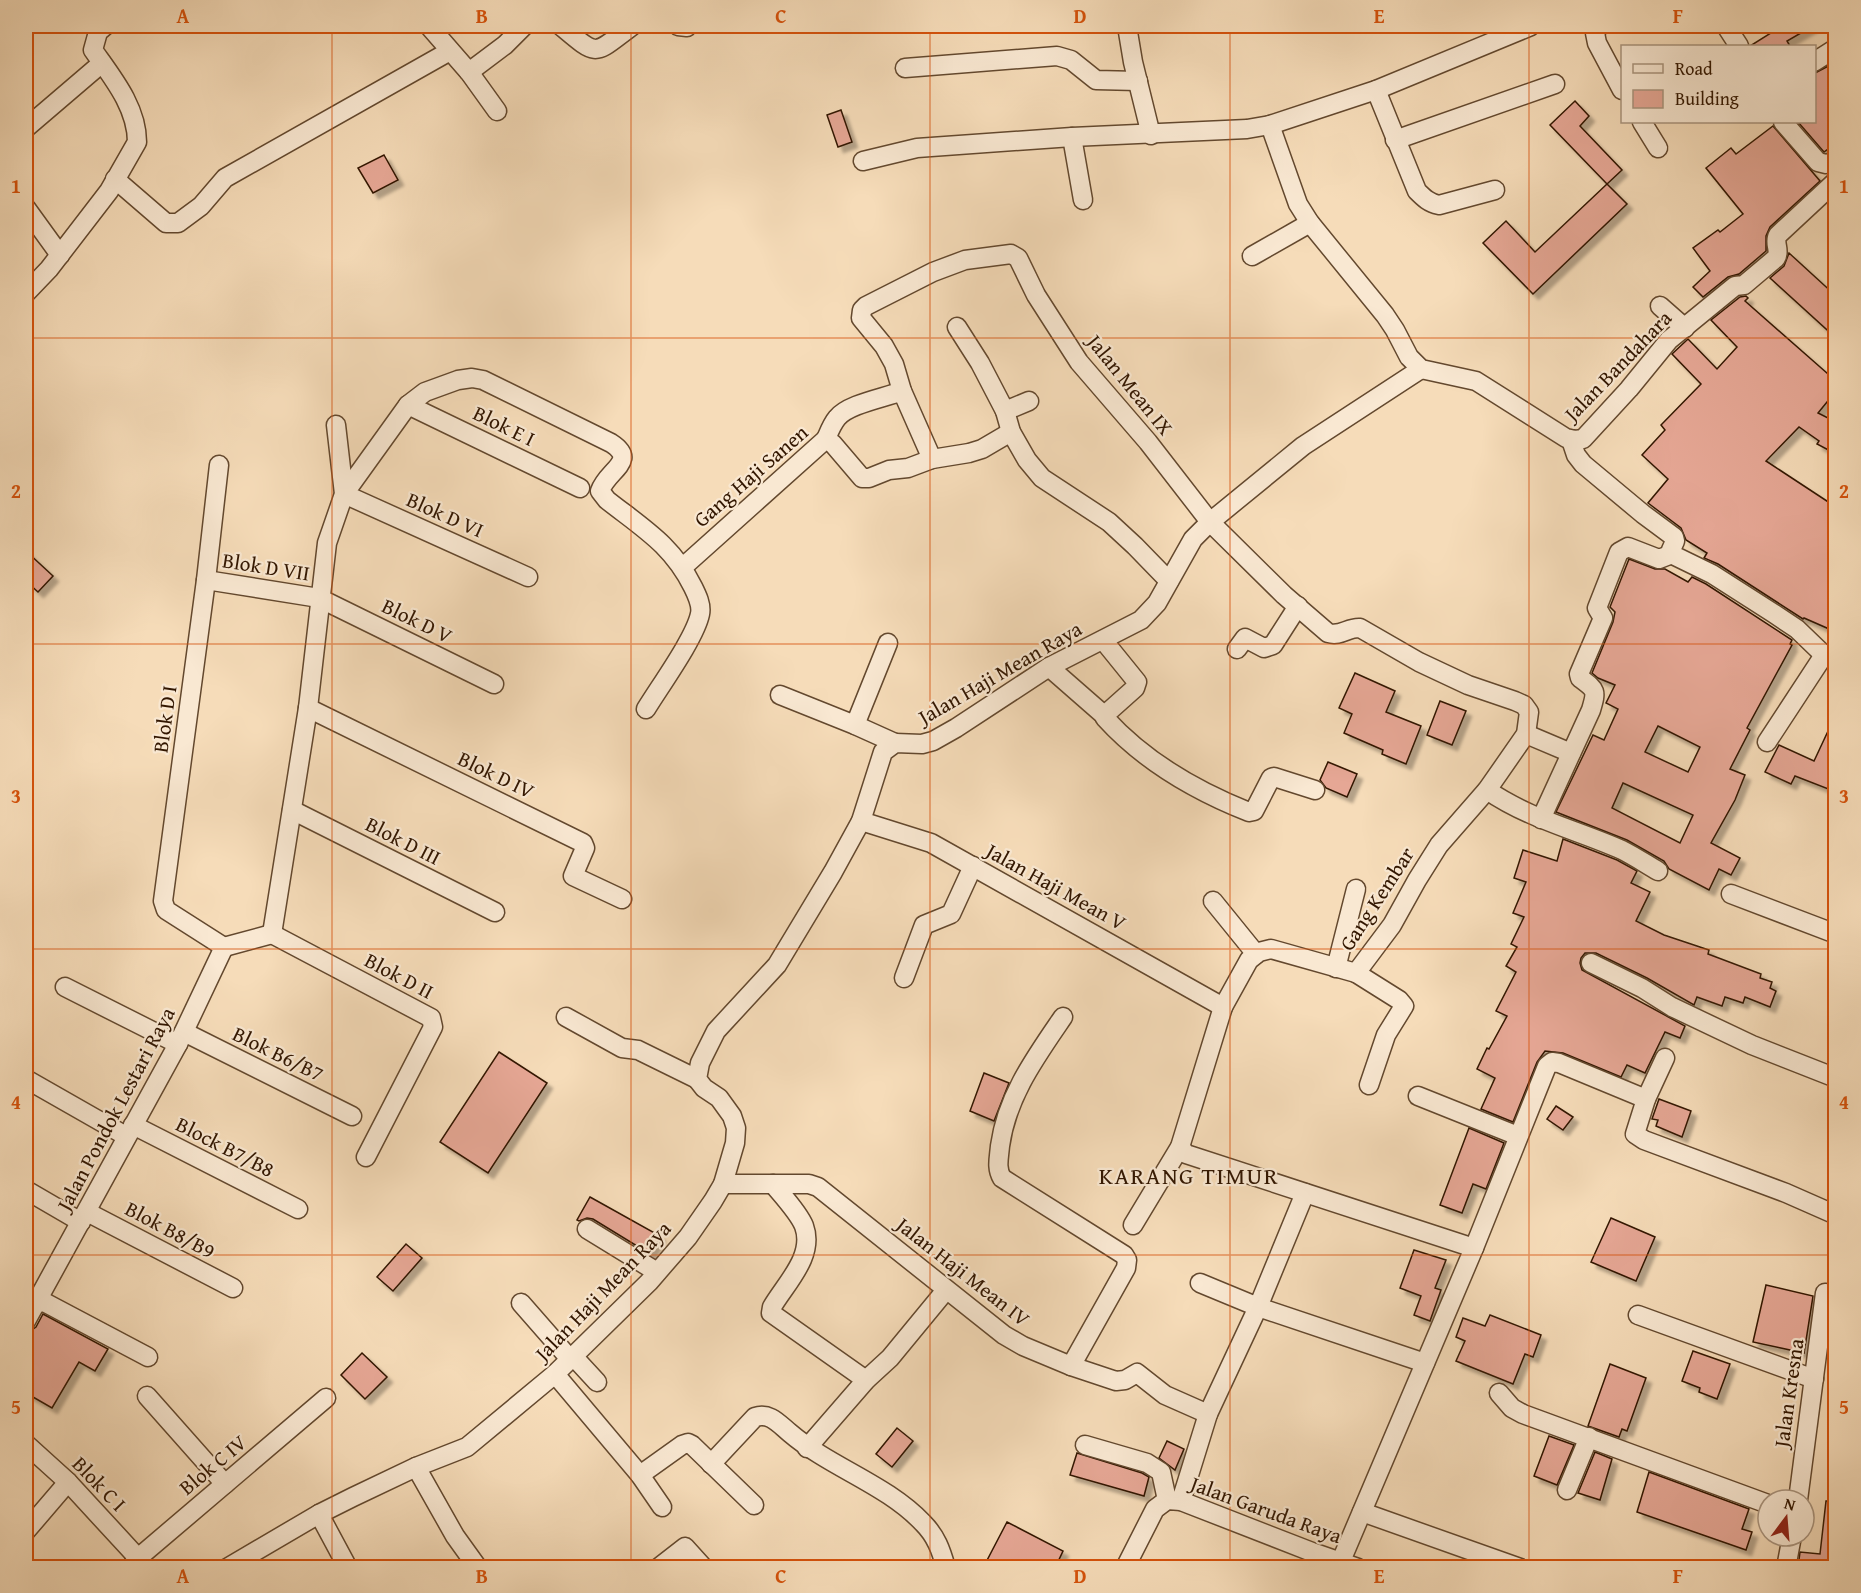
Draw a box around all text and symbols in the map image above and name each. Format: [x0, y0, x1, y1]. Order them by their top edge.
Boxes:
text: A [177, 1, 190, 30]
text: B [476, 1, 488, 30]
text: C [775, 1, 787, 30]
text: D [1073, 1, 1087, 30]
text: E [1374, 1, 1385, 30]
text: F [1673, 1, 1683, 30]
legend [1621, 45, 1816, 123]
text: Road [1675, 55, 1713, 82]
text: Building [1675, 85, 1739, 112]
text: 1 [11, 171, 21, 200]
text: 1 [1839, 171, 1849, 200]
street label: Jalan Bandahara [1555, 303, 1679, 430]
street label: Jalan Mean IX [1078, 325, 1181, 442]
street label: Blok E I [468, 397, 540, 454]
street label: Gang Haji Sanen [687, 417, 815, 534]
text: 2 [11, 476, 21, 505]
text: 2 [1839, 476, 1849, 505]
street label: Blok D VI [402, 484, 489, 545]
street label: Blok D VII [220, 544, 312, 589]
street label: Blok D V [377, 590, 458, 651]
street label: Jalan Haji Mean Raya [910, 613, 1087, 734]
street label: Blok D I [144, 683, 185, 755]
street label: Blok D IV [453, 743, 540, 806]
text: 3 [11, 781, 21, 810]
text: 3 [1839, 781, 1849, 810]
street label: Blok D III [360, 808, 446, 873]
street label: Jalan Haji Mean V [978, 834, 1132, 938]
street label: Gang Kembar [1331, 840, 1422, 957]
street label: Blok D II [359, 944, 439, 1007]
street label: Jalan Pondok Lestari Raya [47, 1001, 183, 1219]
street label: Blok B6/B7 [227, 1018, 329, 1089]
text: 4 [11, 1087, 21, 1116]
text: 4 [1839, 1087, 1849, 1116]
street label: Block B7/B8 [171, 1109, 280, 1185]
district label: KARANG TIMUR [1099, 1158, 1279, 1193]
street label: Blok B8/B9 [120, 1193, 221, 1266]
street label: Jalan Haji Mean IV [887, 1208, 1037, 1334]
street label: Jalan Haji Mean Raya [525, 1214, 678, 1370]
street label: Jalan Kresna [1765, 1337, 1811, 1452]
text: 5 [11, 1392, 21, 1421]
text: 5 [1839, 1392, 1849, 1421]
street label: Blok C IV [172, 1427, 253, 1502]
street label: Blok C I [65, 1449, 134, 1518]
street label: Jalan Garuda Raya [1183, 1467, 1346, 1551]
north arrow [1756, 1488, 1816, 1548]
text: N [1782, 1491, 1799, 1517]
text: A [177, 1561, 190, 1590]
text: B [476, 1561, 488, 1590]
text: C [775, 1561, 787, 1590]
text: D [1073, 1561, 1087, 1590]
text: E [1374, 1561, 1385, 1590]
text: F [1673, 1561, 1683, 1590]

